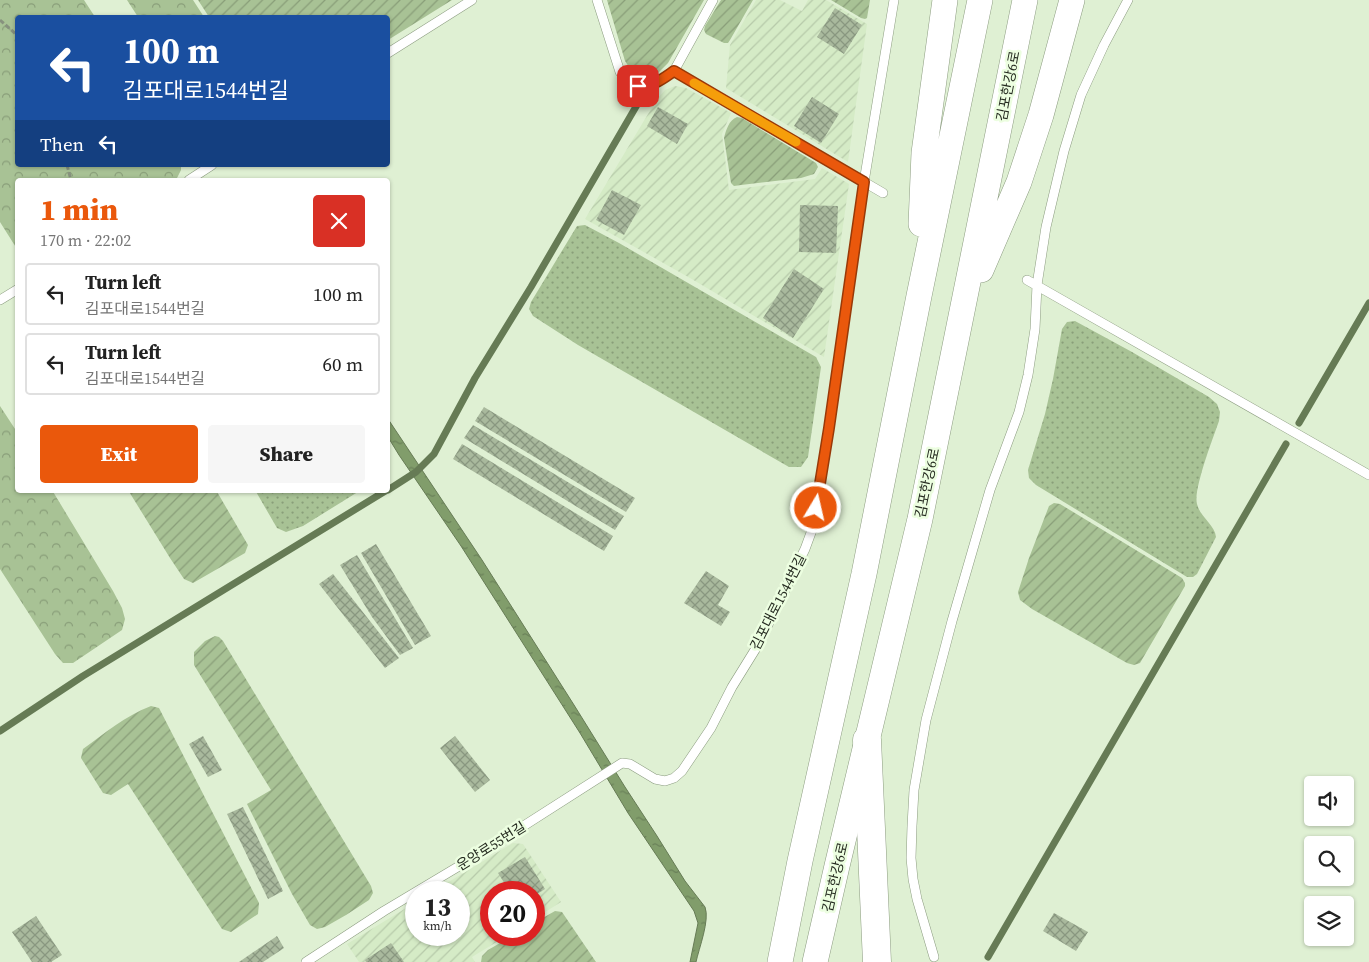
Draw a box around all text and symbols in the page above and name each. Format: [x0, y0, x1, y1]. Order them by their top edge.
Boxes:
text: 100 m [123, 27, 219, 75]
icon: left [40, 35, 105, 100]
street label: 김포한강6로 [991, 49, 1025, 123]
pin [617, 65, 659, 107]
icon: arrive [624, 72, 652, 100]
text: 김포대로1544번길 [123, 75, 288, 105]
icon: left [94, 130, 122, 158]
text: Then [40, 131, 84, 157]
text: 1 min [40, 189, 118, 230]
button: close [313, 195, 365, 247]
text: 170 m · 22:02 [40, 229, 131, 251]
text: Turn left [85, 269, 161, 295]
icon: left [42, 280, 70, 308]
text: 100 m [313, 281, 363, 307]
text: 김포대로1544번길 [85, 297, 205, 319]
text: Turn left [85, 339, 161, 365]
icon: left [42, 350, 70, 378]
text: 60 m [322, 351, 363, 377]
text: 김포대로1544번길 [85, 367, 205, 389]
button: Exit [40, 425, 198, 483]
button: Share [208, 425, 365, 483]
street label: 김포한강6로 [910, 446, 944, 520]
position arrow [789, 481, 841, 533]
street label: 김포대로1544번길 [745, 551, 811, 653]
map controls [1304, 776, 1354, 946]
button: sound [1304, 776, 1354, 826]
street label: 운양로55번길 [452, 817, 530, 875]
button: search [1304, 836, 1354, 886]
street label: 김포한강6로 [817, 840, 853, 914]
speed limit sign: 20 [480, 881, 545, 946]
text: 13 [424, 890, 451, 924]
button: layers [1304, 896, 1354, 946]
text: km/h [423, 918, 452, 934]

